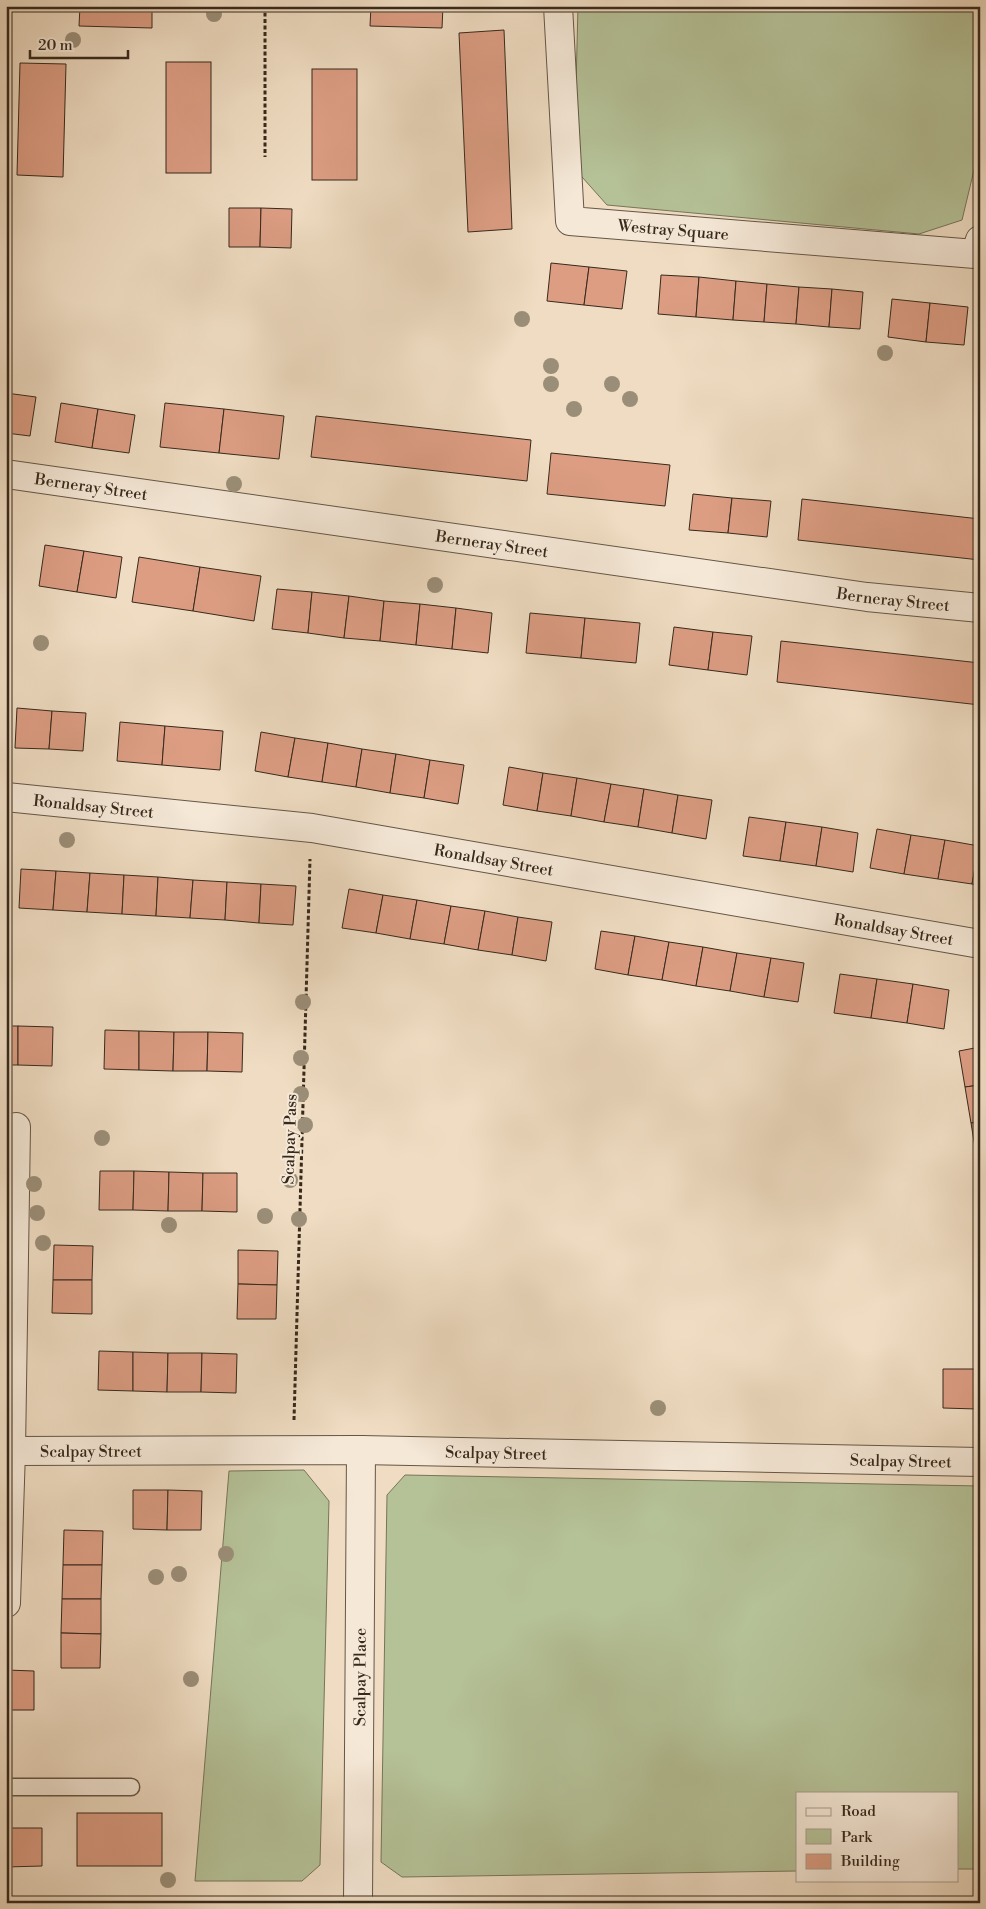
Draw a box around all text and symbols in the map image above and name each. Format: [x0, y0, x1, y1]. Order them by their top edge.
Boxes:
scale bar [30, 28, 128, 60]
text: 20 m [38, 36, 73, 55]
street label: Westray Square [616, 216, 730, 245]
street label: Berneray Street [32, 469, 149, 505]
street label: Berneray Street [433, 526, 550, 562]
street label: Berneray Street [834, 584, 951, 616]
street label: Ronaldsay Street [32, 791, 155, 823]
street label: Ronaldsay Street [432, 840, 555, 881]
street label: Ronaldsay Street [832, 910, 955, 950]
street label: Scalpay Pass [278, 1093, 302, 1185]
street label: Scalpay Street [40, 1442, 142, 1462]
street label: Scalpay Street [445, 1443, 547, 1465]
street label: Scalpay Street [850, 1450, 952, 1472]
street label: Scalpay Place [350, 1628, 371, 1726]
legend [796, 1792, 958, 1882]
text: Road [841, 1802, 876, 1821]
text: Park [841, 1828, 873, 1847]
text: Building [840, 1852, 900, 1871]

